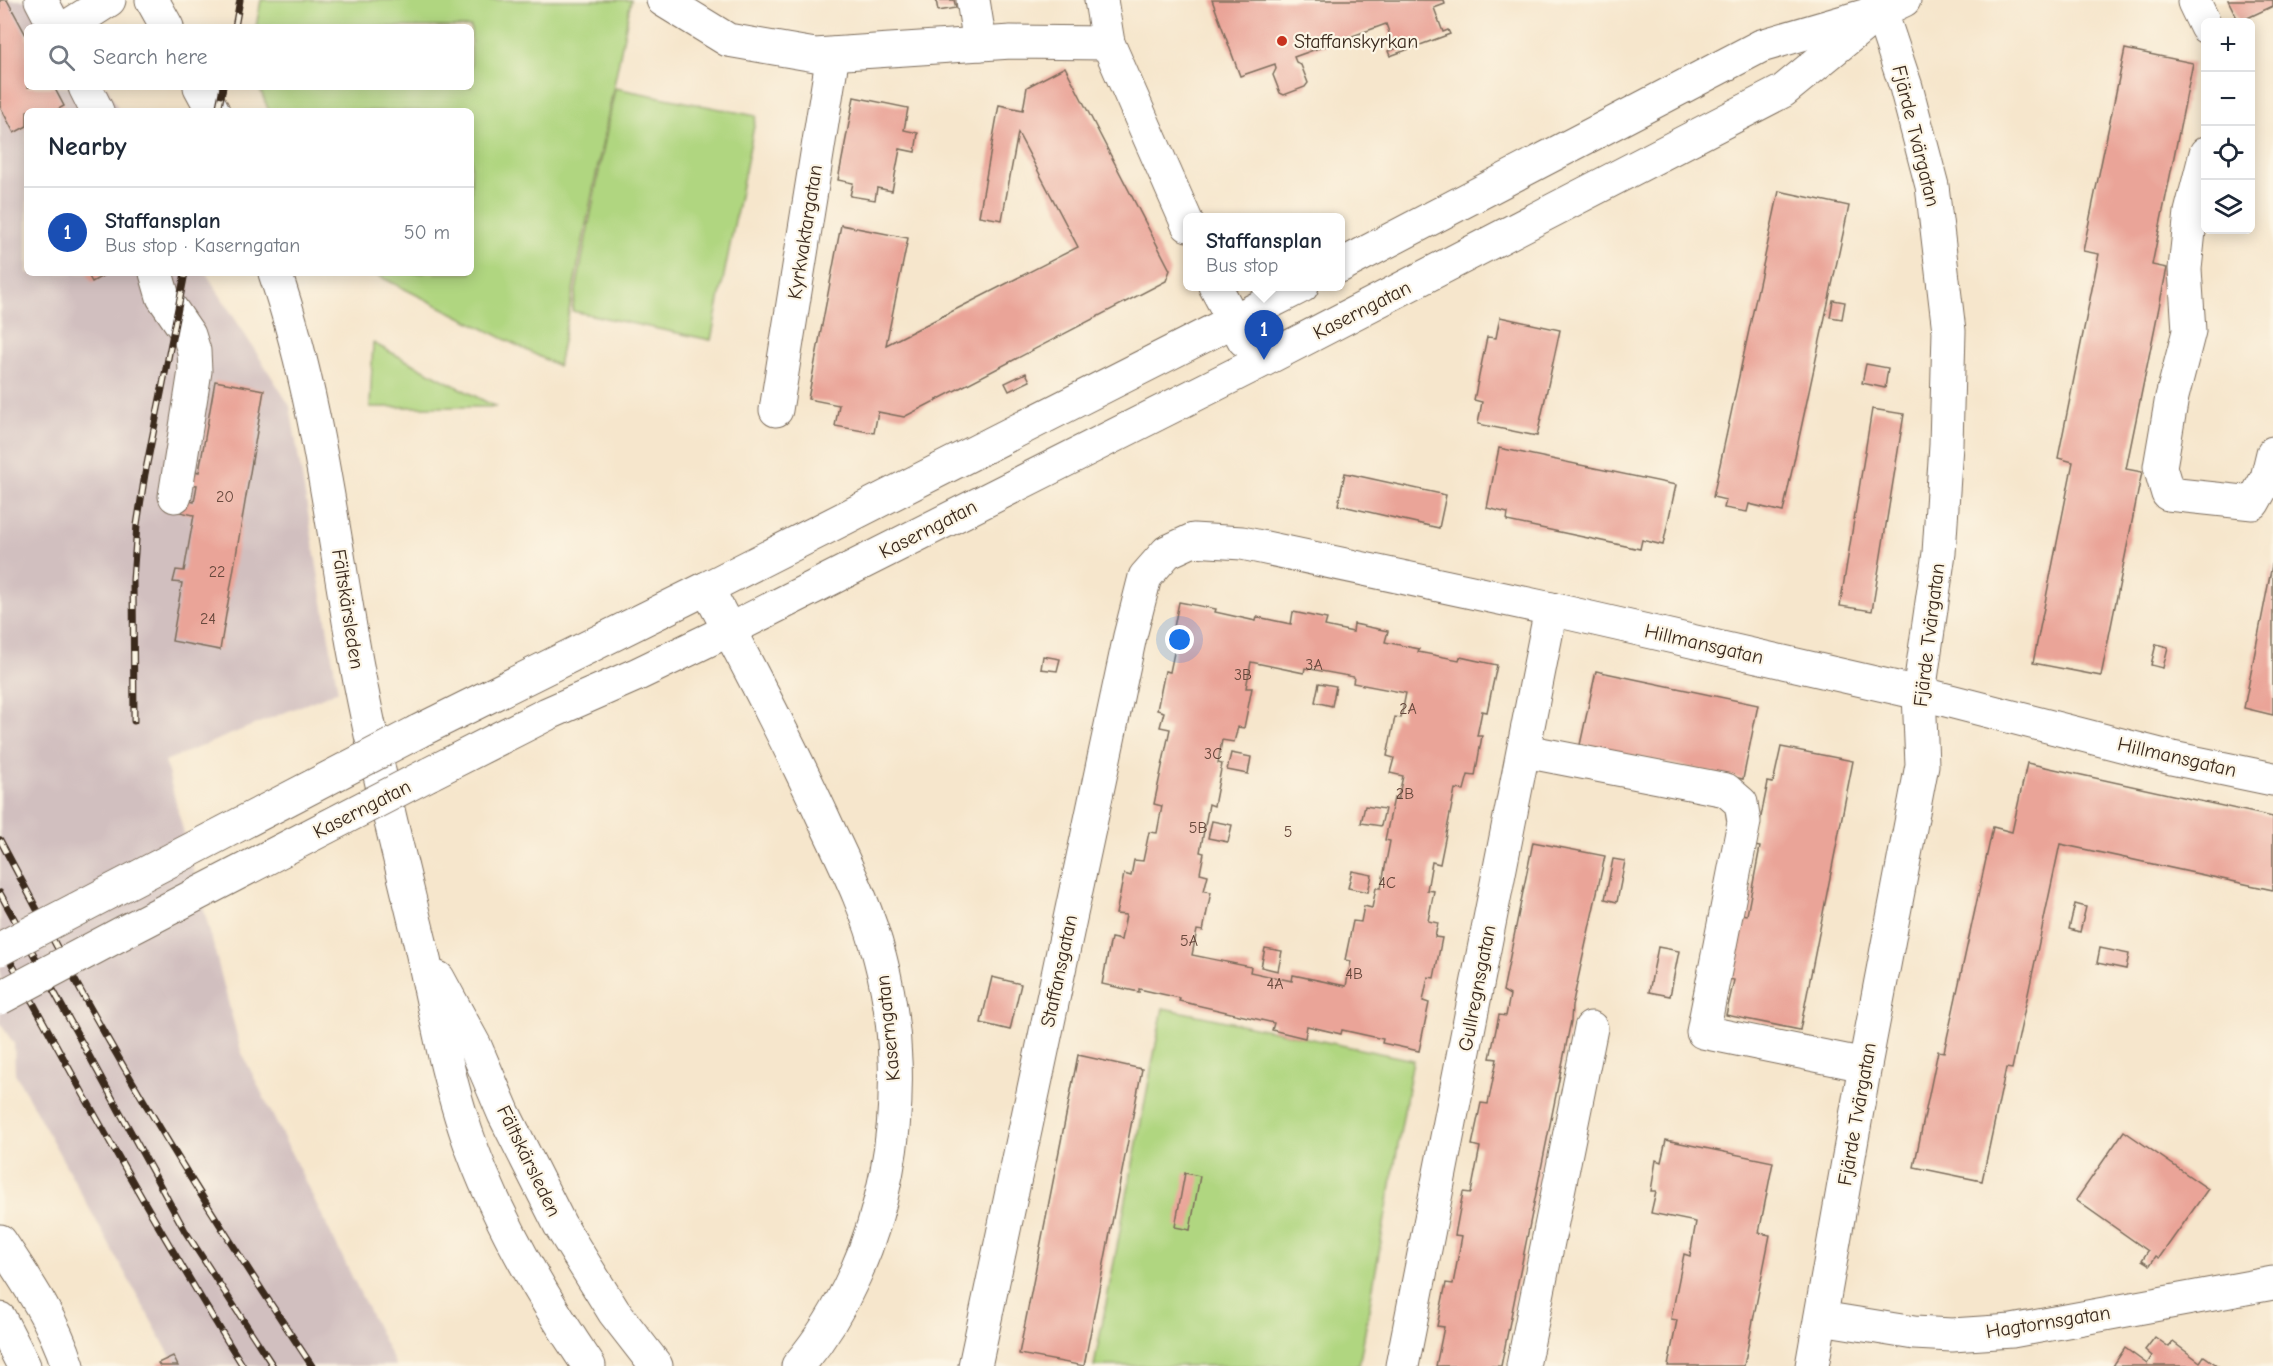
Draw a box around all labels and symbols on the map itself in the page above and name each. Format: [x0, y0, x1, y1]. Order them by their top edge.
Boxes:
place label: Staffanskyrkan [1294, 30, 1418, 53]
marker: Staffanskyrkan [1275, 34, 1289, 48]
street label: Fjärde Tvärgatan [1887, 63, 1945, 209]
street label: Kyrkvaktargatan [783, 163, 827, 301]
street label: Kaserngatan [1309, 276, 1415, 344]
pin: 1 [1244, 310, 1284, 360]
house number: 20 [216, 488, 234, 506]
street label: Kaserngatan [875, 495, 981, 563]
street label: Fältskärsleden [327, 547, 369, 671]
street label: Fjärde Tvärgatan [1909, 562, 1949, 708]
house number: 22 [209, 563, 225, 581]
house number: 24 [200, 610, 216, 628]
street label: Hillmansgatan [1642, 619, 1766, 669]
your location [1165, 625, 1194, 654]
house number: 3A [1305, 656, 1323, 674]
house number: 3B [1234, 666, 1252, 684]
house number: 2A [1399, 700, 1417, 718]
street label: Hillmansgatan [2115, 732, 2239, 782]
house number: 3C [1204, 745, 1222, 763]
street label: Kaserngatan [309, 775, 415, 843]
house number: 2B [1396, 785, 1414, 803]
house number: 5B [1189, 819, 1207, 837]
house number: 5 [1284, 823, 1292, 841]
house number: 4C [1378, 874, 1396, 892]
street label: Staffansgatan [1036, 913, 1082, 1029]
street label: Gullregnsgatan [1453, 923, 1501, 1053]
house number: 5A [1180, 932, 1198, 950]
house number: 4B [1345, 965, 1363, 983]
street label: Kaserngatan [871, 974, 905, 1082]
house number: 4A [1266, 975, 1284, 993]
street label: Fjärde Tvärgatan [1833, 1041, 1881, 1187]
street label: Fältskärsleden [492, 1102, 566, 1220]
street label: Hagtornsgatan [1984, 1301, 2112, 1343]

